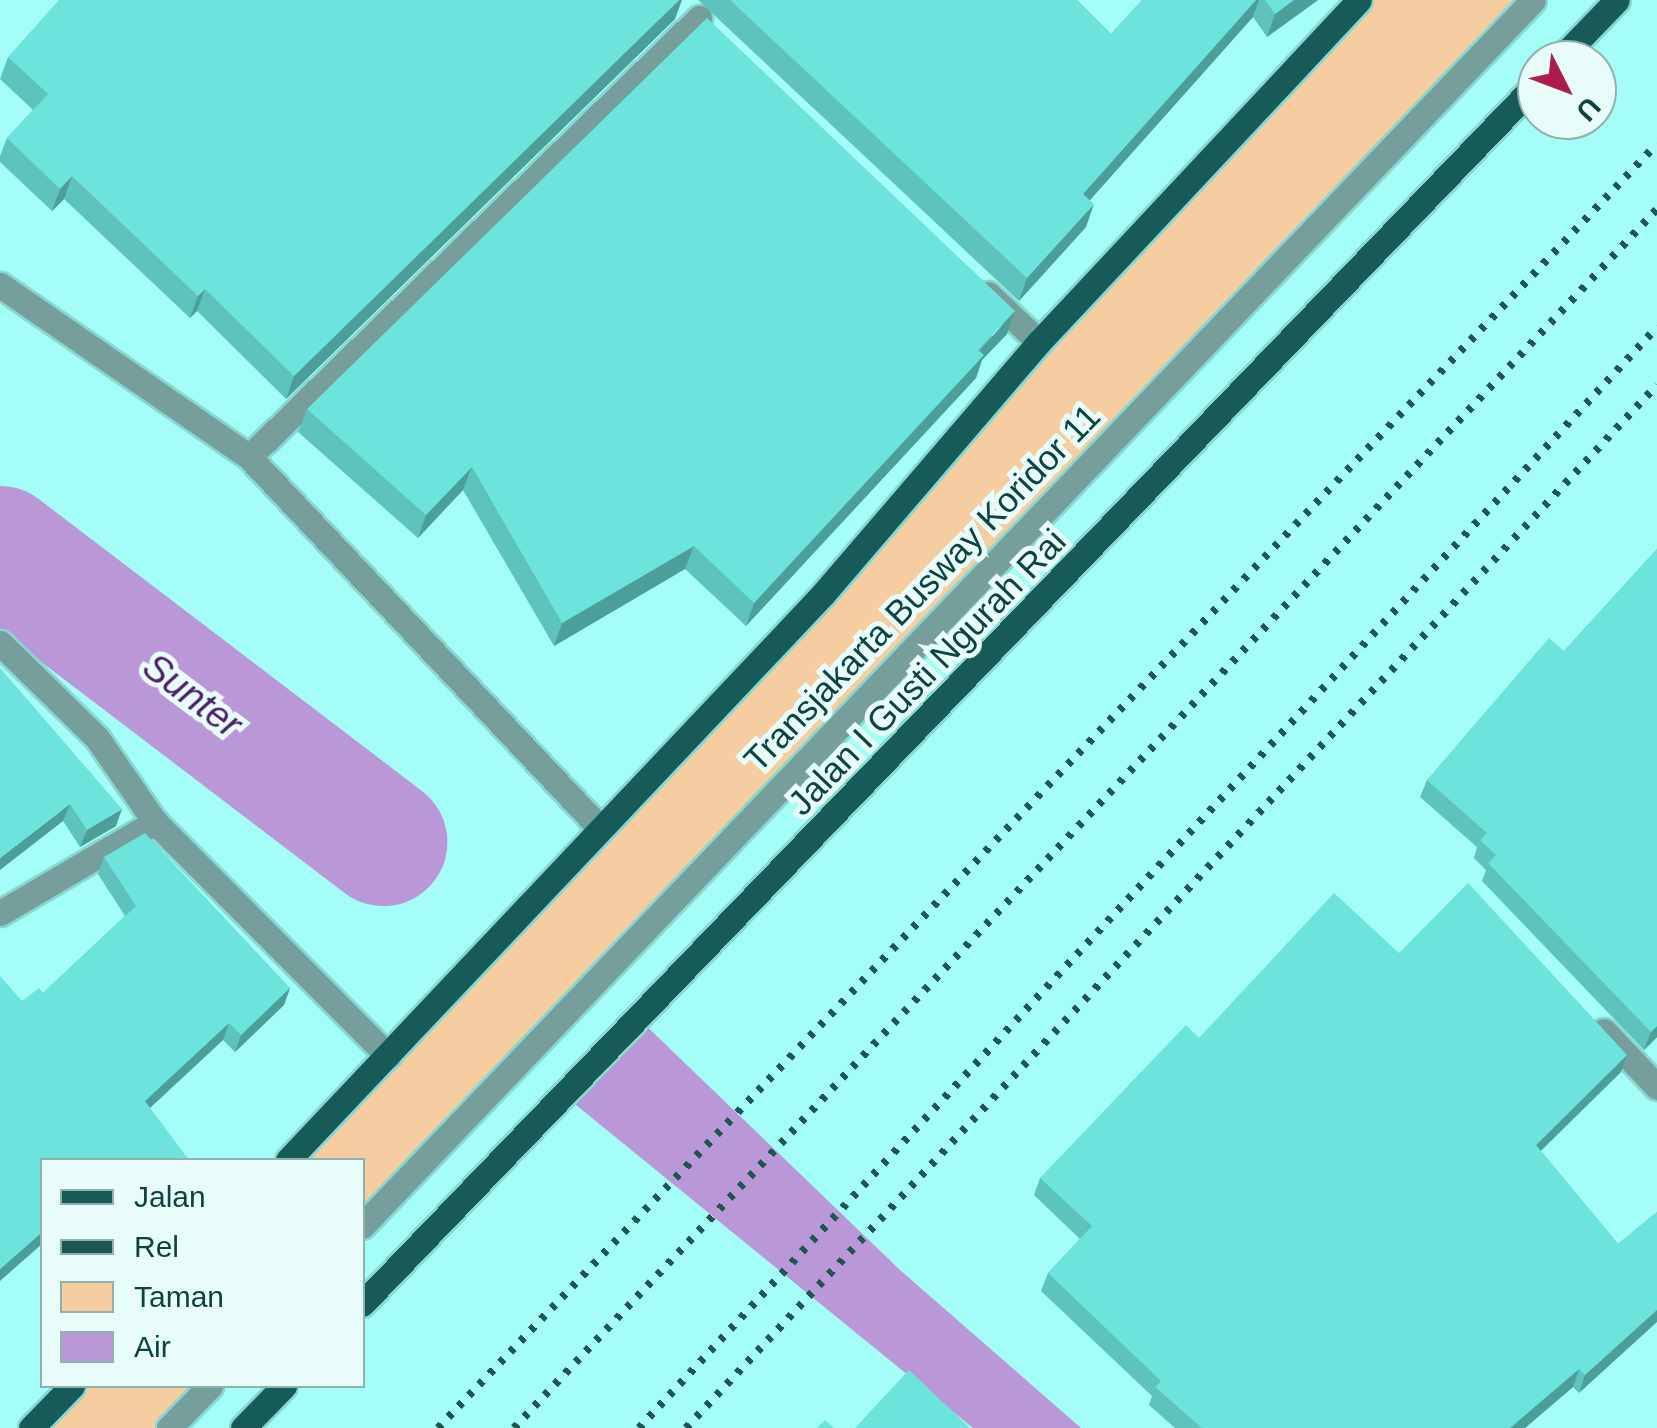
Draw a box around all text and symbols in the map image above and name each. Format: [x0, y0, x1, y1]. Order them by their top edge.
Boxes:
north arrow [1517, 40, 1617, 140]
text: U [1570, 91, 1606, 127]
street label: Transjakarta Busway Koridor 11 [735, 396, 1109, 780]
street label: Jalan I Gusti Ngurah Rai [779, 520, 1075, 824]
water label: Sunter [134, 644, 250, 748]
legend [40, 1158, 365, 1388]
text: Jalan [134, 1180, 206, 1213]
text: Rel [134, 1230, 179, 1263]
text: Taman [134, 1280, 224, 1313]
text: Air [134, 1330, 171, 1363]

